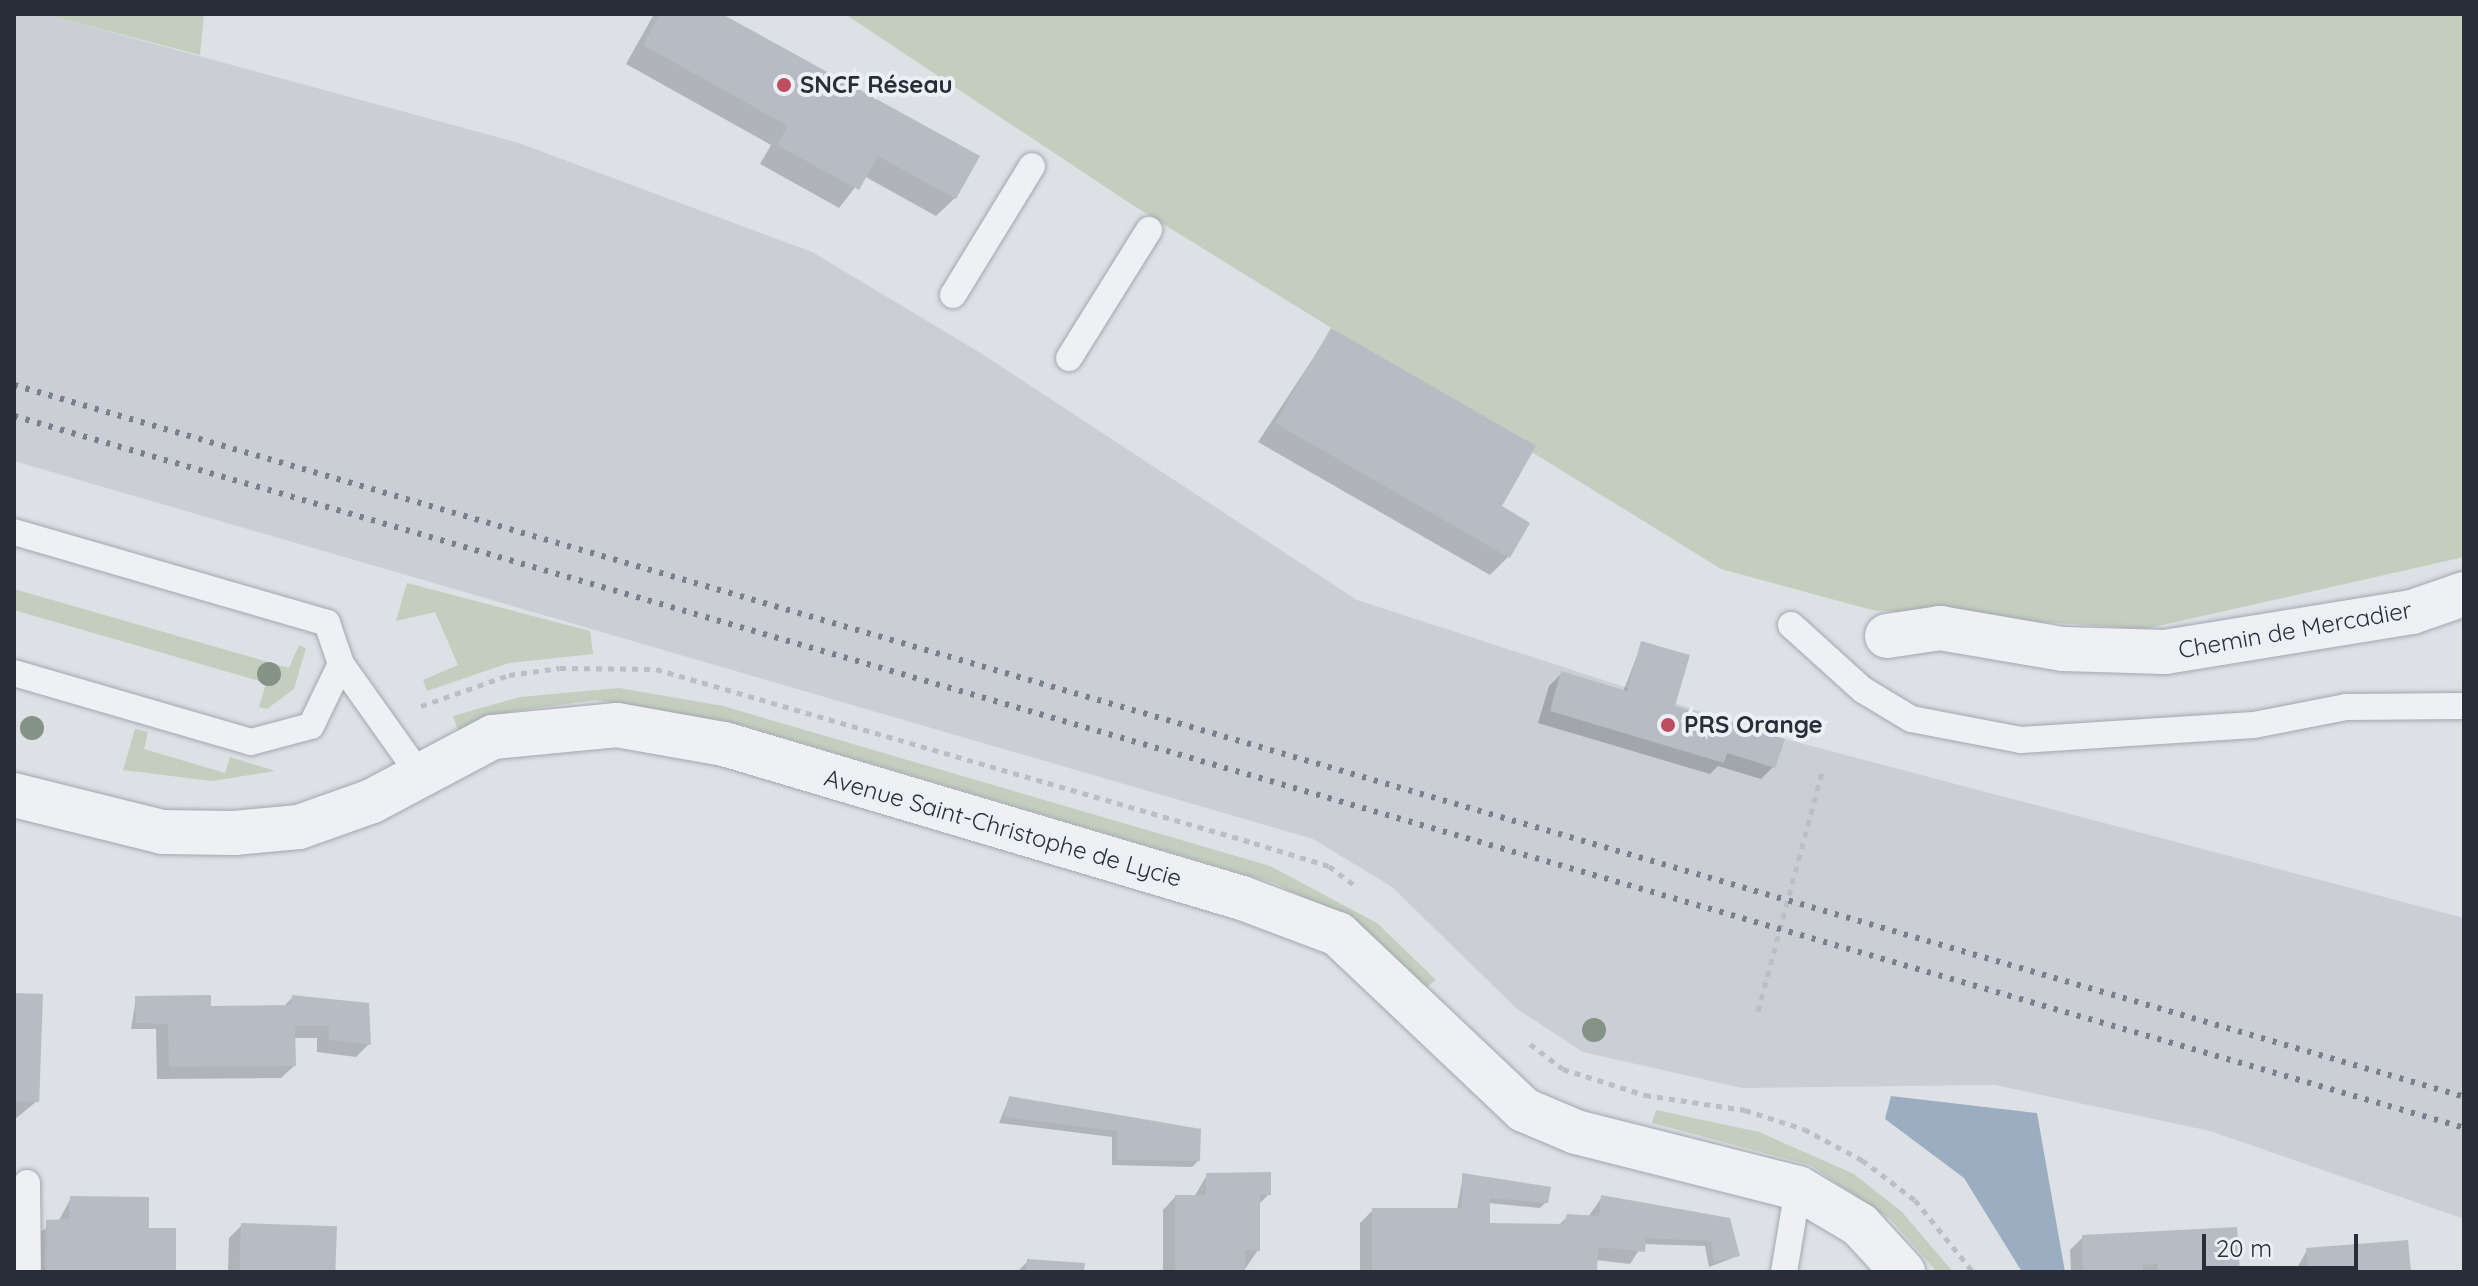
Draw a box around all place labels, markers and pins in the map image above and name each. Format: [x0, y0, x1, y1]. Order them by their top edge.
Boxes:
place label: SNCF Réseau [800, 71, 952, 99]
marker: SNCF Réseau [775, 76, 793, 94]
place label: PRS Orange [1684, 711, 1823, 739]
marker: PRS Orange [1659, 716, 1677, 734]

